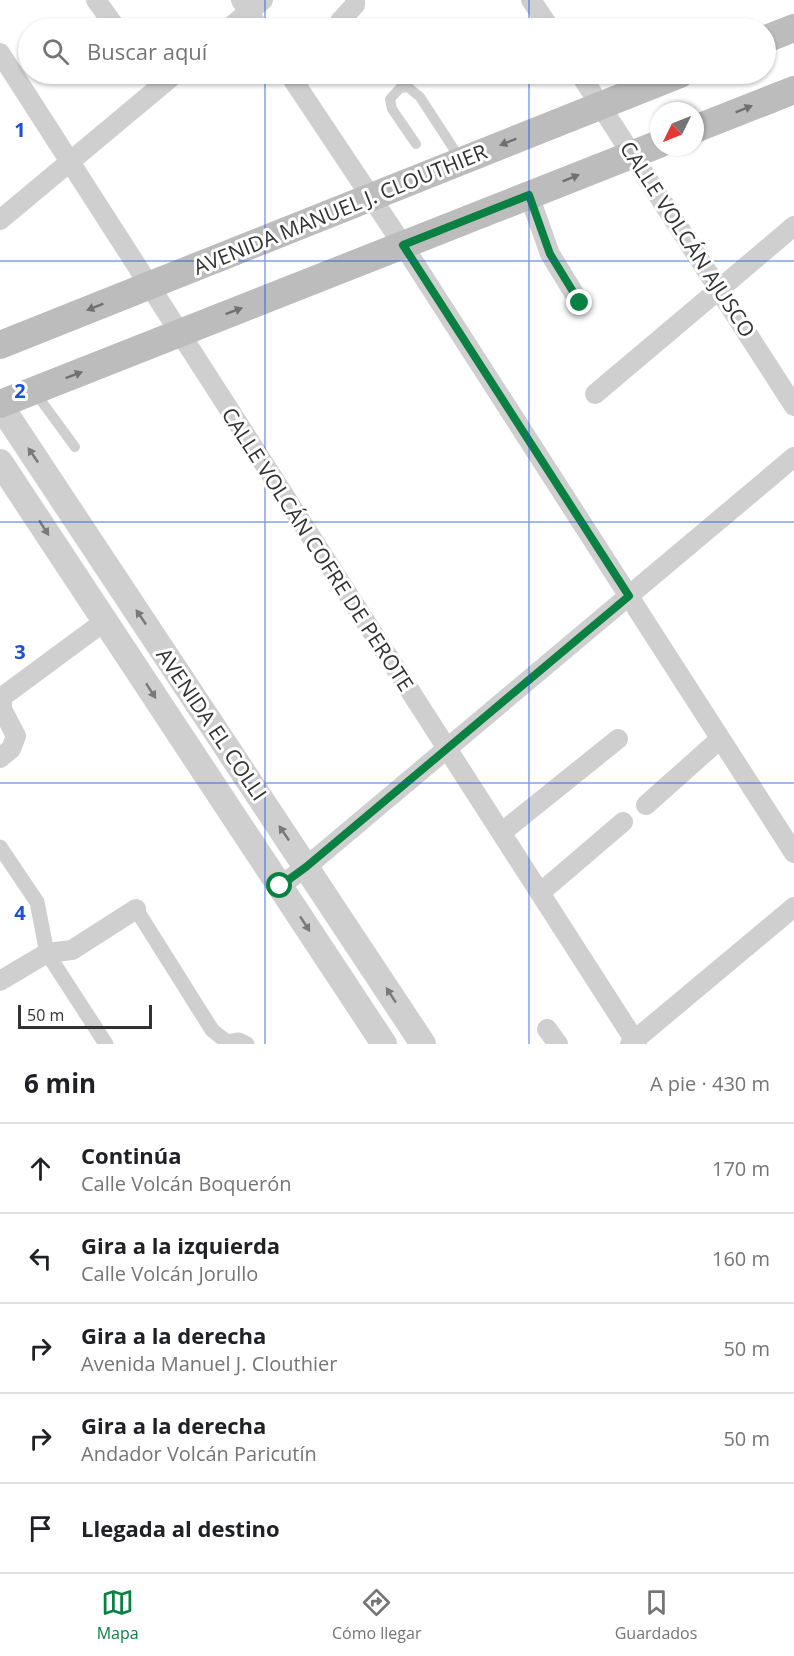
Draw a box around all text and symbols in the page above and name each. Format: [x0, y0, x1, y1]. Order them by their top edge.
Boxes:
search box [18, 18, 776, 84]
icon: search [39, 35, 72, 68]
text: Buscar aquí [87, 36, 207, 66]
north arrow [650, 102, 704, 156]
one-way arrow [736, 104, 754, 114]
text: 1 [14, 116, 26, 143]
street label: CALLE VOLCÁN AJUSCO [614, 136, 762, 342]
street label: AVENIDA MANUEL J. CLOUTHIER [189, 137, 491, 281]
one-way arrow [498, 137, 516, 147]
one-way arrow [563, 173, 581, 183]
route end [566, 289, 592, 315]
one-way arrow [86, 303, 104, 312]
one-way arrow [225, 306, 243, 316]
one-way arrow [65, 370, 83, 379]
text: 2 [14, 377, 26, 404]
street label: CALLE VOLCÁN COFRE DE PEROTE [216, 402, 420, 696]
one-way arrow [28, 447, 39, 463]
one-way arrow [38, 520, 49, 536]
one-way arrow [135, 610, 147, 626]
text: 3 [14, 638, 26, 665]
street label: AVENIDA EL COLLI [150, 642, 274, 806]
one-way arrow [145, 683, 156, 699]
one-way arrow [278, 824, 289, 841]
route start [266, 872, 292, 898]
text: 4 [14, 899, 26, 926]
one-way arrow [299, 915, 311, 931]
one-way arrow [386, 987, 397, 1003]
scale bar [18, 1002, 152, 1030]
text: 50 m [27, 1004, 64, 1026]
text: 6 min [24, 1065, 96, 1101]
text: A pie · 430 m [650, 1070, 770, 1097]
text: Continúa [81, 1140, 182, 1170]
icon: ahead [24, 1152, 57, 1185]
text: 170 m [712, 1155, 770, 1182]
text: Calle Volcán Boquerón [81, 1170, 292, 1197]
text: Gira a la izquierda [81, 1230, 280, 1260]
icon: left [24, 1242, 57, 1275]
text: 160 m [712, 1245, 770, 1272]
text: Calle Volcán Jorullo [81, 1260, 258, 1287]
text: Gira a la derecha [81, 1320, 266, 1350]
icon: right [24, 1332, 57, 1365]
text: 50 m [723, 1335, 770, 1362]
text: Avenida Manuel J. Clouthier [81, 1350, 337, 1377]
text: Gira a la derecha [81, 1410, 266, 1440]
icon: right [24, 1422, 57, 1455]
text: 50 m [723, 1425, 770, 1452]
text: Andador Volcán Paricutín [81, 1440, 317, 1467]
icon: arrive [24, 1512, 57, 1545]
text: Llegada al destino [81, 1513, 280, 1543]
tab: Mapa [97, 1586, 139, 1644]
tab: Cómo llegar [332, 1586, 421, 1644]
tab: Guardados [615, 1586, 697, 1644]

